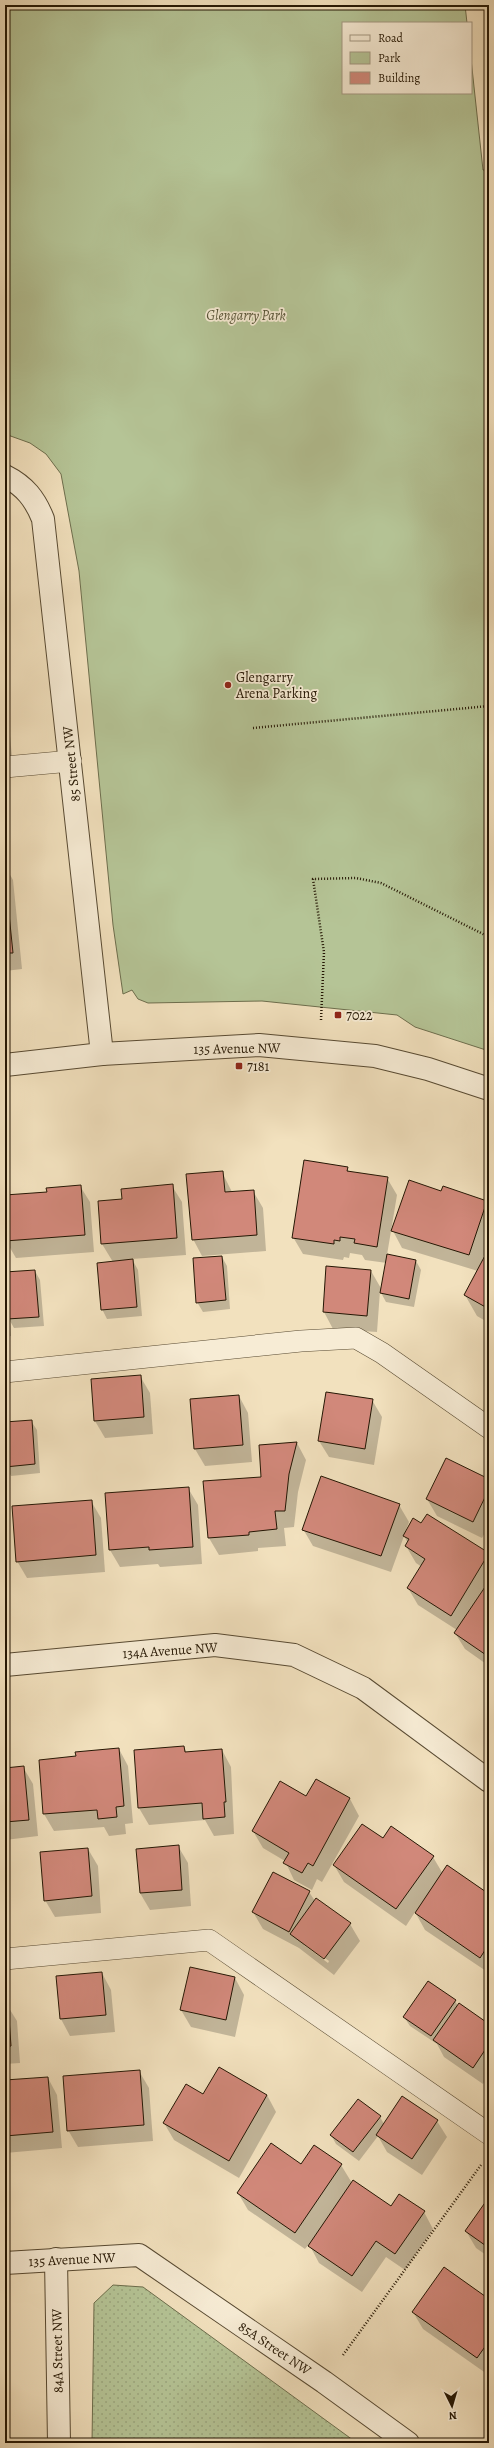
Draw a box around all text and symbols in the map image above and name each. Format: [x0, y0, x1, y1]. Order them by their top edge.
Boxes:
legend [342, 22, 472, 94]
text: Road [378, 30, 404, 46]
text: Park [378, 50, 401, 66]
text: Building [378, 70, 420, 86]
park label: Glengarry Park [206, 306, 286, 325]
place label: Glengarry Arena Parking [235, 668, 317, 703]
marker: Glengarry Arena Parking [223, 680, 233, 690]
street label: 85 Street NW [58, 724, 85, 803]
place label: 7022 [346, 1006, 373, 1025]
marker: 7022 [333, 1010, 343, 1020]
street label: 135 Avenue NW [193, 1038, 282, 1059]
place label: 7181 [247, 1057, 269, 1076]
marker: 7181 [234, 1061, 244, 1071]
street label: 134A Avenue NW [122, 1638, 219, 1663]
street label: 135 Avenue NW [28, 2248, 117, 2271]
street label: 84A Street NW [47, 2308, 68, 2393]
street label: 85A Street NW [235, 2317, 316, 2380]
north arrow [432, 2386, 472, 2426]
text: N [448, 2408, 457, 2423]

